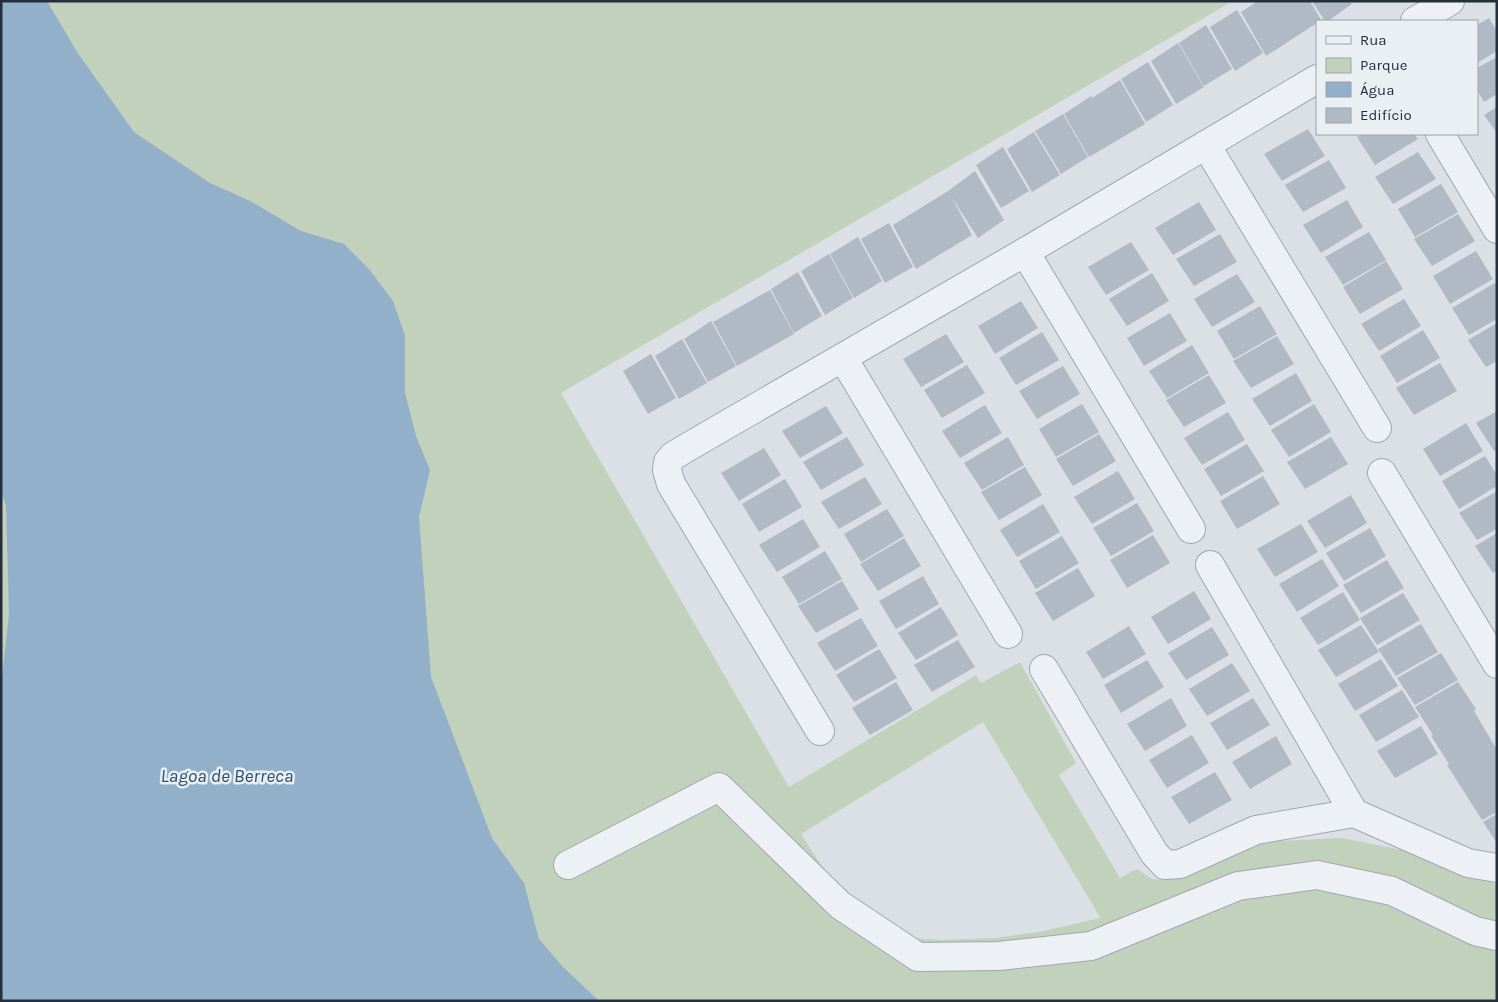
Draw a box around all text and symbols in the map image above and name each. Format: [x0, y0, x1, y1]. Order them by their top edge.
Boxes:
legend [1316, 20, 1478, 135]
text: Rua [1360, 31, 1387, 49]
text: Parque [1360, 56, 1408, 74]
text: Água [1360, 81, 1394, 99]
text: Edifício [1360, 106, 1412, 124]
water label: Lagoa de Berreca [161, 765, 293, 787]

